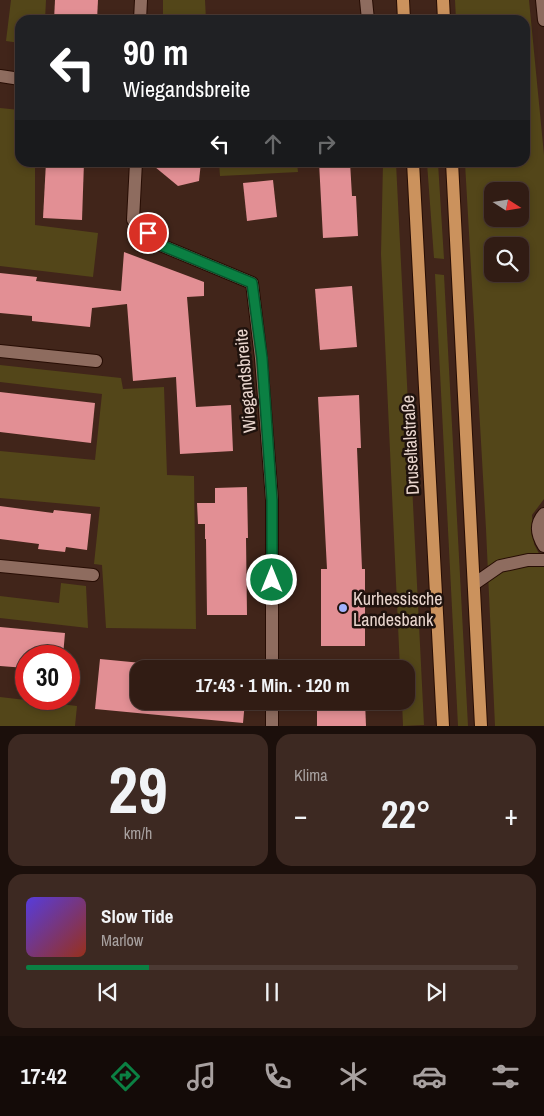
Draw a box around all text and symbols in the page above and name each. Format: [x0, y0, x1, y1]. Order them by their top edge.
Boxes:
text: 90 m [123, 29, 188, 76]
icon: left [40, 35, 105, 100]
text: Wiegandsbreite [123, 74, 250, 104]
icon: left [206, 130, 234, 158]
icon: ahead [259, 130, 287, 158]
icon: right [312, 130, 340, 158]
north arrow [484, 182, 529, 228]
map controls [484, 182, 529, 282]
pin [127, 212, 169, 254]
icon: arrive [134, 219, 162, 247]
button: search [484, 237, 529, 282]
street label: Wiegandsbreite [228, 328, 262, 434]
street label: Druseltalstraße [395, 394, 425, 496]
position arrow [245, 553, 297, 605]
place label: Kurhessische Landesbank [353, 586, 442, 632]
marker: Kurhessische Landesbank [337, 602, 349, 614]
speed limit sign: 30 [15, 645, 80, 710]
text: 17:43 · 1 Min. · 120 m [195, 672, 350, 698]
text: 29 [108, 746, 168, 833]
text: Klima [294, 764, 328, 786]
text: 22° [381, 789, 431, 840]
text: − [294, 796, 307, 834]
text: + [505, 796, 518, 834]
text: km/h [124, 822, 152, 844]
text: Slow Tide [101, 903, 173, 929]
text: Marlow [101, 929, 143, 951]
icon: previous [94, 978, 122, 1006]
icon: pause [258, 978, 286, 1006]
icon: next [422, 978, 450, 1006]
icon: directions [108, 1059, 143, 1094]
icon: music [184, 1059, 219, 1094]
icon: phone [260, 1059, 295, 1094]
icon: climate [336, 1059, 371, 1094]
icon: car [412, 1059, 447, 1094]
icon: filters [488, 1059, 523, 1094]
text: 17:42 [21, 1061, 67, 1091]

